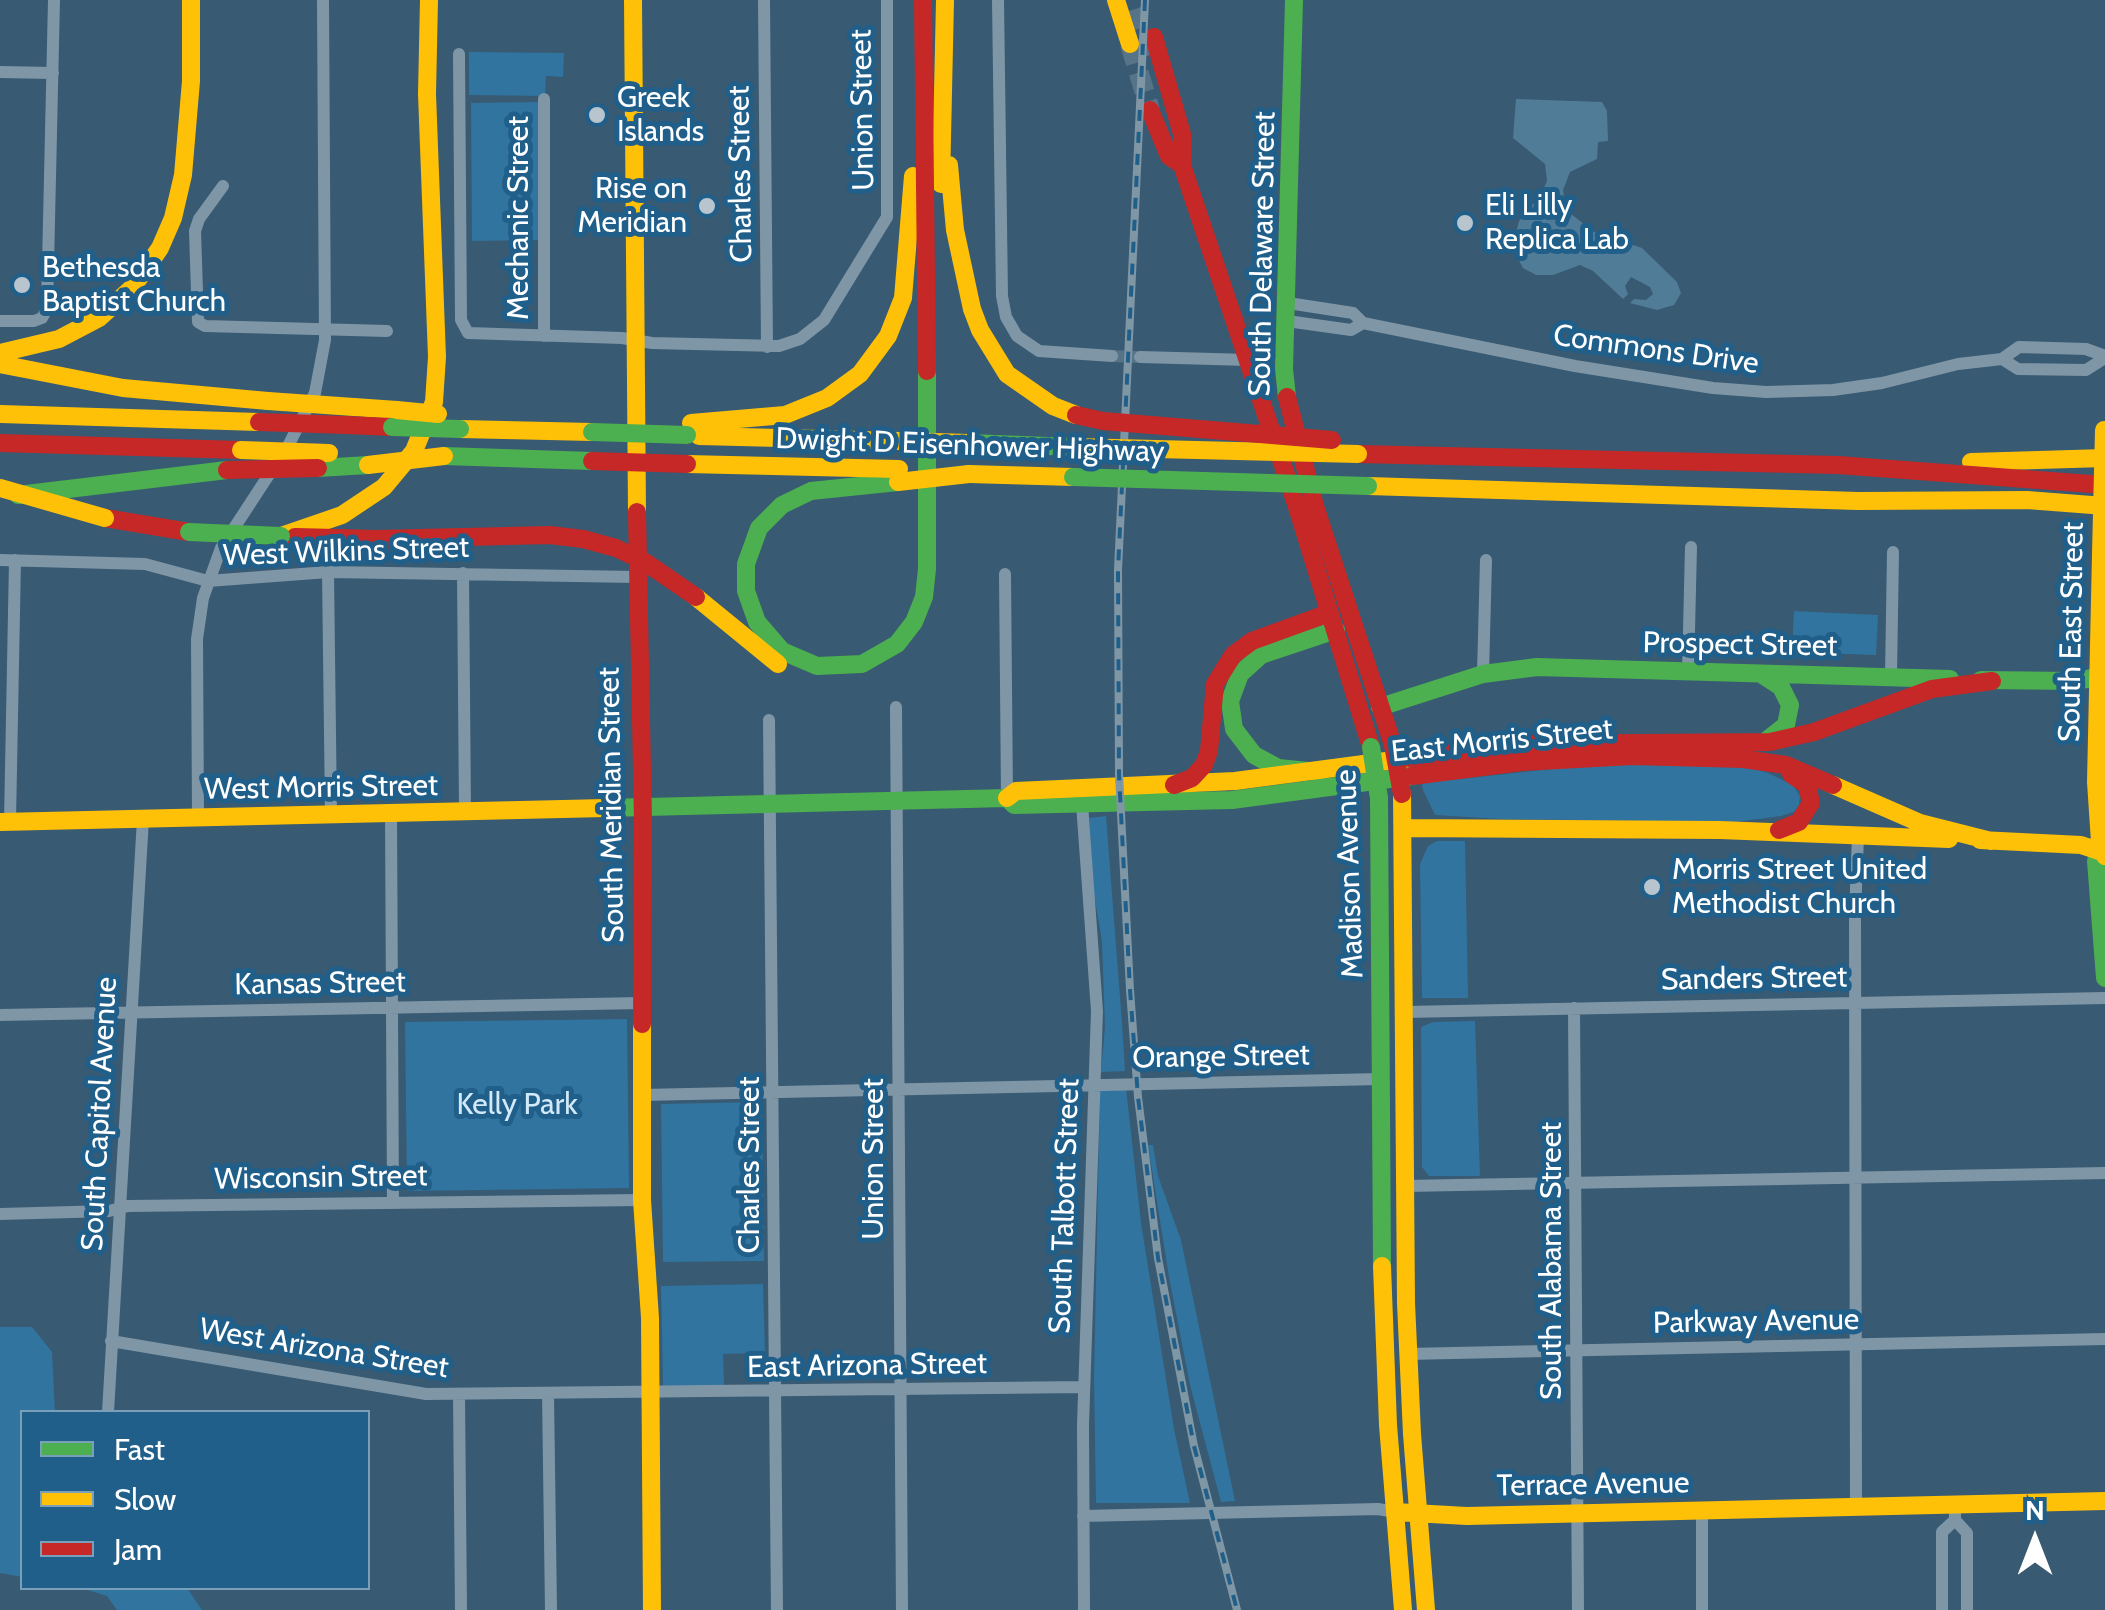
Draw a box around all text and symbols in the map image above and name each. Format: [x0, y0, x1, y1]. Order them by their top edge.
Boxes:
street label: Union Street [844, 29, 882, 191]
place label: Greek Islands [617, 80, 704, 150]
street label: Charles Street [721, 85, 761, 263]
marker: Greek Islands [586, 104, 608, 126]
street label: South Delaware Street [1243, 111, 1283, 397]
street label: Mechanic Street [501, 116, 537, 320]
place label: Rise on Meridian [578, 171, 687, 242]
place label: Eli Lilly Replica Lab [1485, 188, 1629, 258]
marker: Rise on Meridian [696, 195, 718, 217]
marker: Eli Lilly Replica Lab [1454, 212, 1476, 234]
place label: Bethesda Baptist Church [42, 250, 226, 320]
marker: Bethesda Baptist Church [11, 274, 33, 296]
street label: Commons Drive [1551, 318, 1761, 382]
street label: Dwight D Eisenhower Highway [775, 421, 1165, 471]
street label: South East Street [2052, 522, 2092, 742]
street label: West Wilkins Street [222, 530, 470, 574]
street label: Prospect Street [1642, 625, 1838, 665]
street label: South Meridian Street [592, 667, 632, 943]
street label: East Morris Street [1390, 711, 1614, 771]
street label: West Morris Street [204, 768, 438, 808]
street label: Madison Avenue [1328, 769, 1372, 979]
place label: Morris Street United Methodist Church [1672, 852, 1927, 922]
marker: Morris Street United Methodist Church [1641, 876, 1663, 898]
street label: Sanders Street [1660, 959, 1848, 999]
street label: Kansas Street [234, 965, 406, 1003]
street label: South Capitol Avenue [75, 976, 125, 1252]
street label: Orange Street [1132, 1037, 1310, 1077]
street label: Charles Street [732, 1076, 768, 1254]
street label: Union Street [856, 1078, 892, 1240]
street label: South Talbott Street [1043, 1078, 1087, 1334]
park label: Kelly Park [456, 1087, 578, 1123]
street label: South Alabama Street [1534, 1122, 1570, 1400]
street label: Wisconsin Street [214, 1158, 428, 1198]
street label: Parkway Avenue [1652, 1302, 1860, 1342]
street label: West Arizona Street [197, 1312, 451, 1386]
street label: East Arizona Street [747, 1346, 987, 1386]
legend [20, 1410, 370, 1590]
text: Fast [114, 1431, 165, 1468]
street label: Terrace Avenue [1496, 1465, 1690, 1505]
text: Slow [114, 1481, 176, 1518]
north arrow [1985, 1490, 2085, 1590]
text: N [2025, 1493, 2045, 1527]
text: Jam [114, 1531, 162, 1568]

